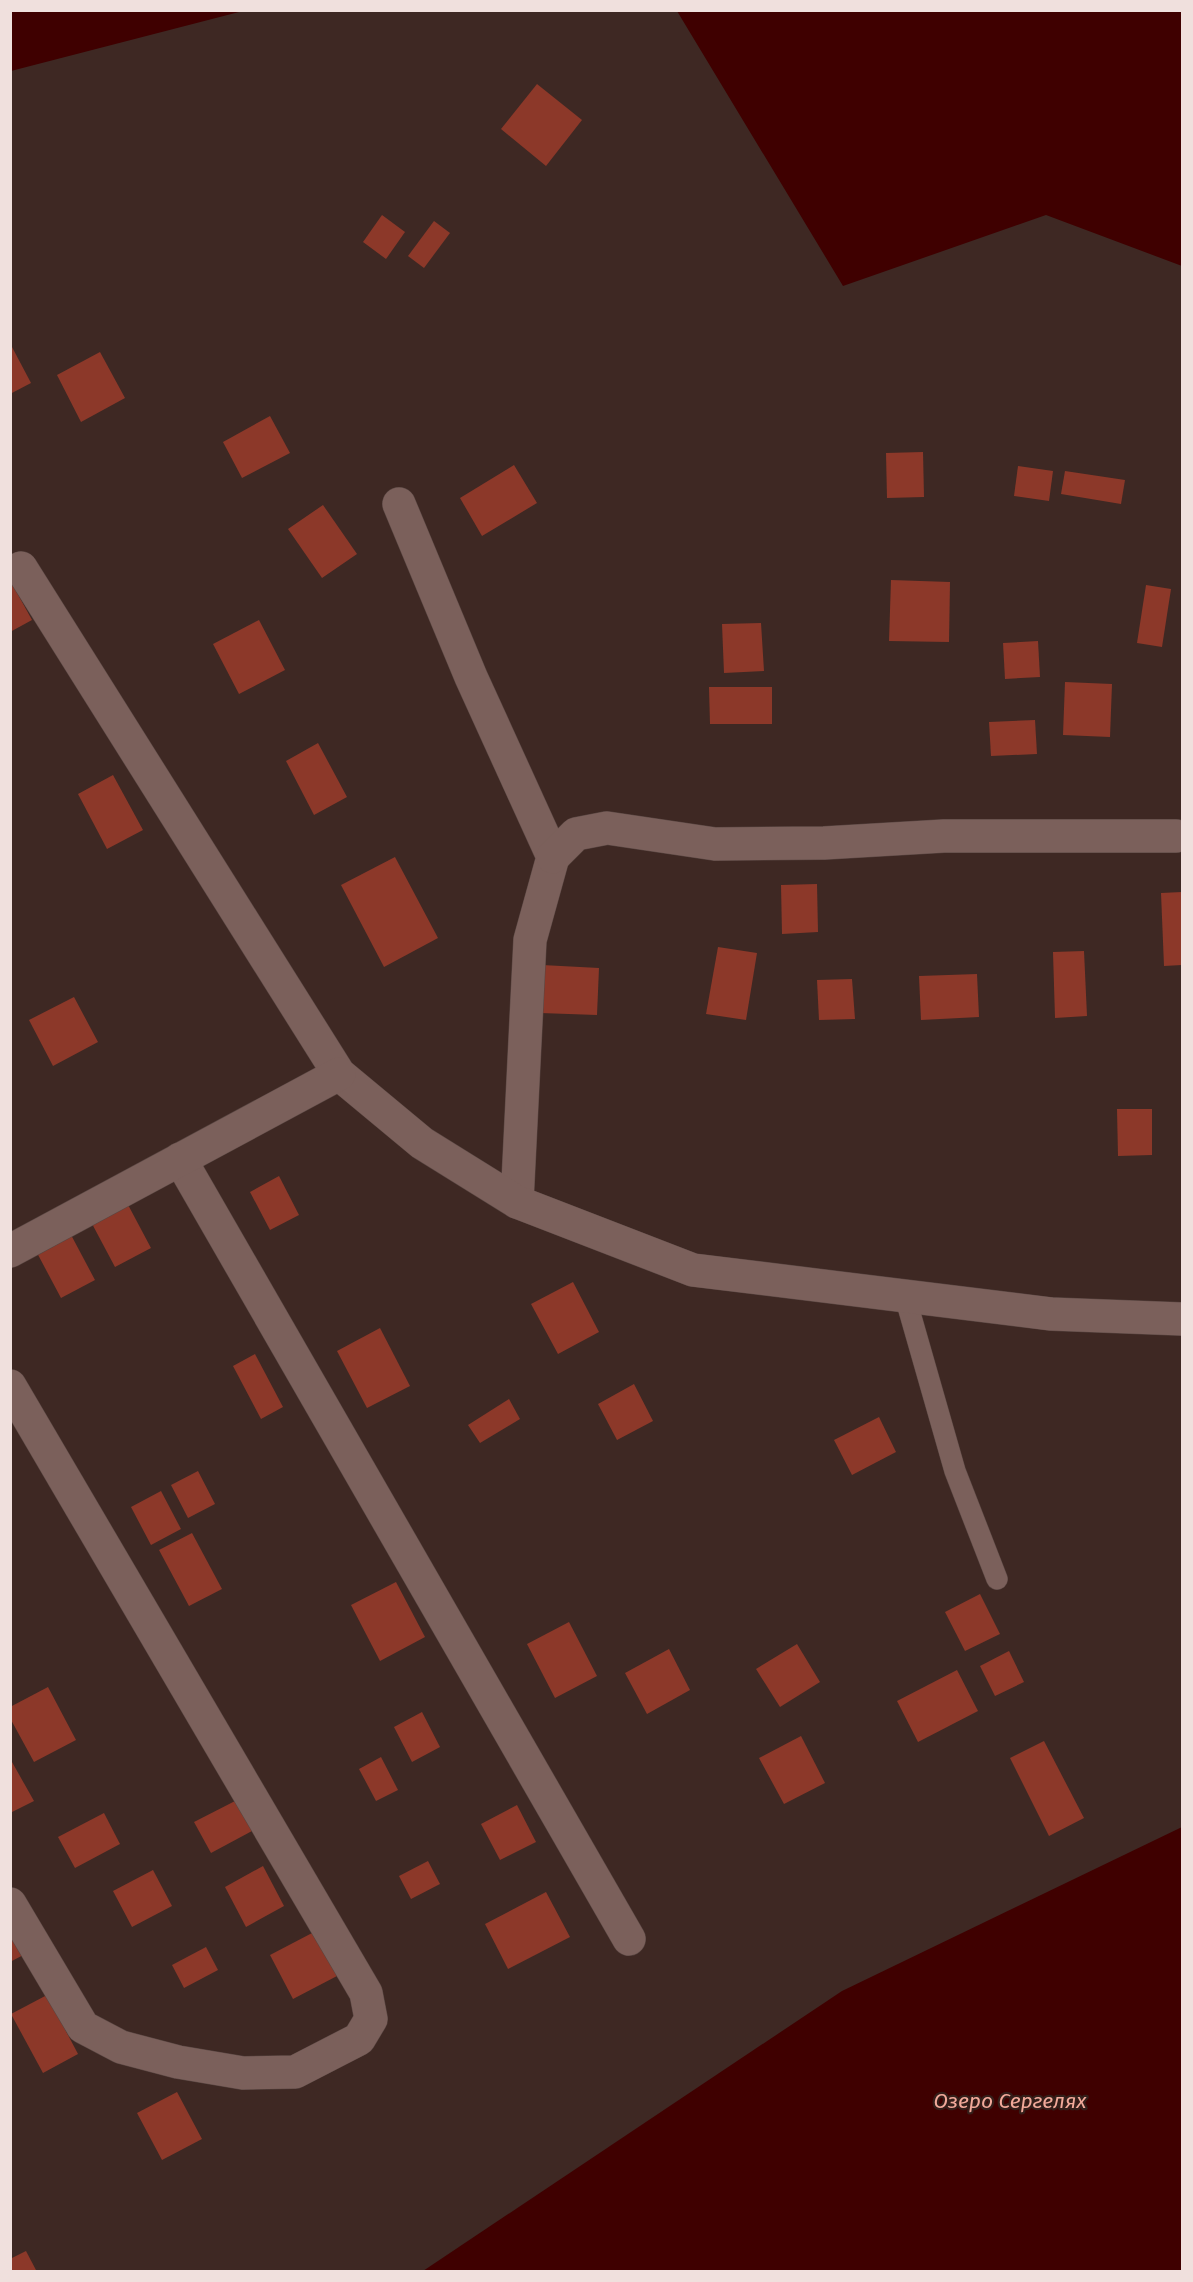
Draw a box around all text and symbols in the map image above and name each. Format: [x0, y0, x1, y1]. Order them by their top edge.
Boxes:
water label: Озеро Сергелях [934, 2088, 1087, 2114]

